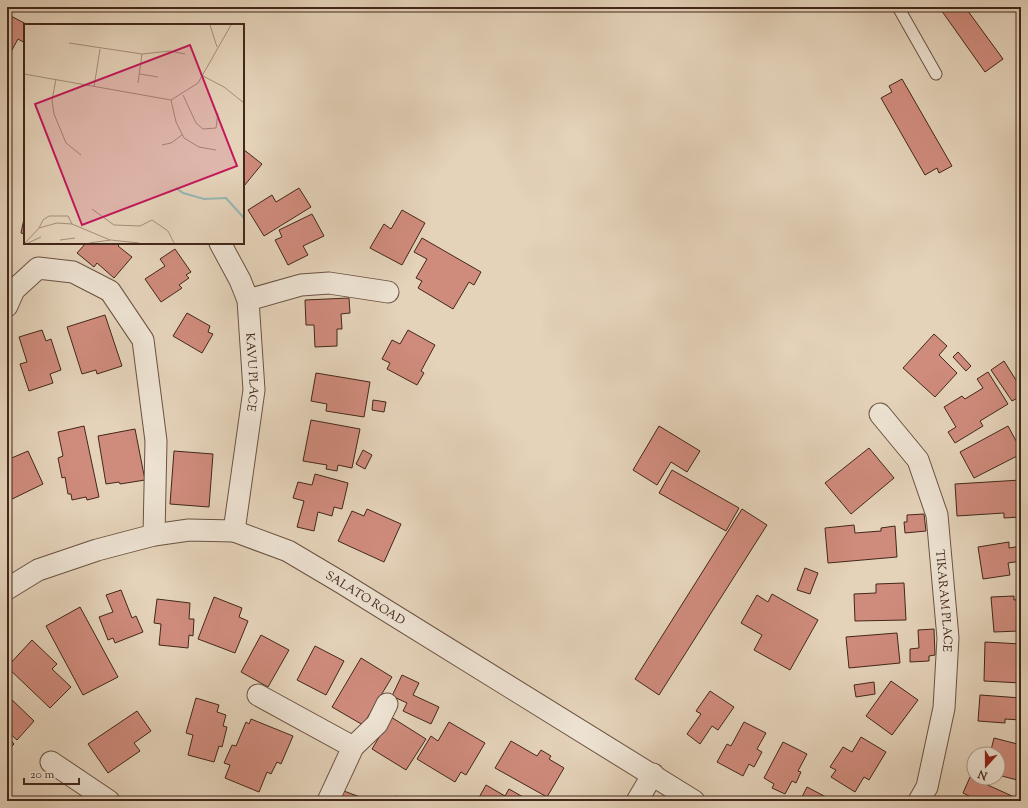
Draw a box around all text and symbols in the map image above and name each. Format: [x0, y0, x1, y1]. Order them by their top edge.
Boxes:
inset map [24, 24, 244, 244]
street label: KAVU PLACE [240, 332, 263, 413]
street label: TIKARAM PLACE [930, 549, 956, 653]
street label: SALATO ROAD [322, 567, 408, 630]
north arrow [966, 746, 1006, 786]
scale bar [24, 760, 79, 786]
text: N [976, 765, 991, 784]
text: 20 m [30, 766, 55, 784]

